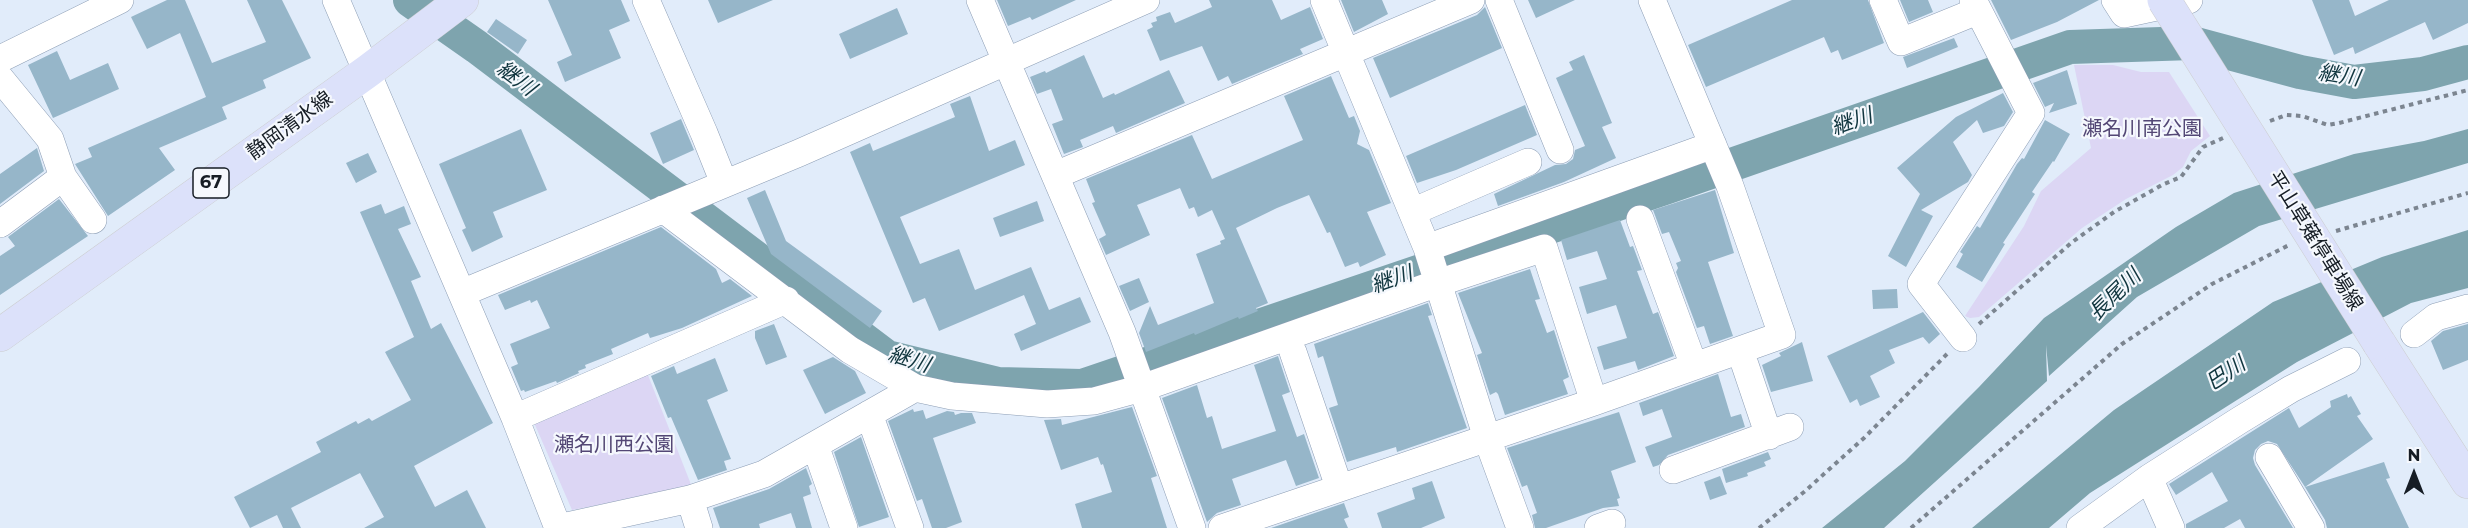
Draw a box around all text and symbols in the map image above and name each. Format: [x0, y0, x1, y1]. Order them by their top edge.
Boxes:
water label: 継川 [492, 56, 540, 102]
water label: 継川 [2316, 60, 2362, 92]
street label: 静岡清水線 [242, 87, 338, 165]
water label: 継川 [1828, 103, 1876, 141]
park label: 瀬名川南公園 [2082, 117, 2202, 141]
street label: 平山草薙停車場線 [2262, 167, 2368, 315]
road number: 67 [193, 168, 229, 198]
water label: 継川 [1368, 261, 1416, 299]
water label: 長尾川 [2084, 264, 2146, 326]
water label: 継川 [885, 342, 933, 378]
water label: 巴川 [2202, 352, 2250, 396]
park label: 瀬名川西公園 [554, 433, 674, 457]
north arrow [2384, 444, 2444, 504]
text: N [2408, 446, 2420, 465]

